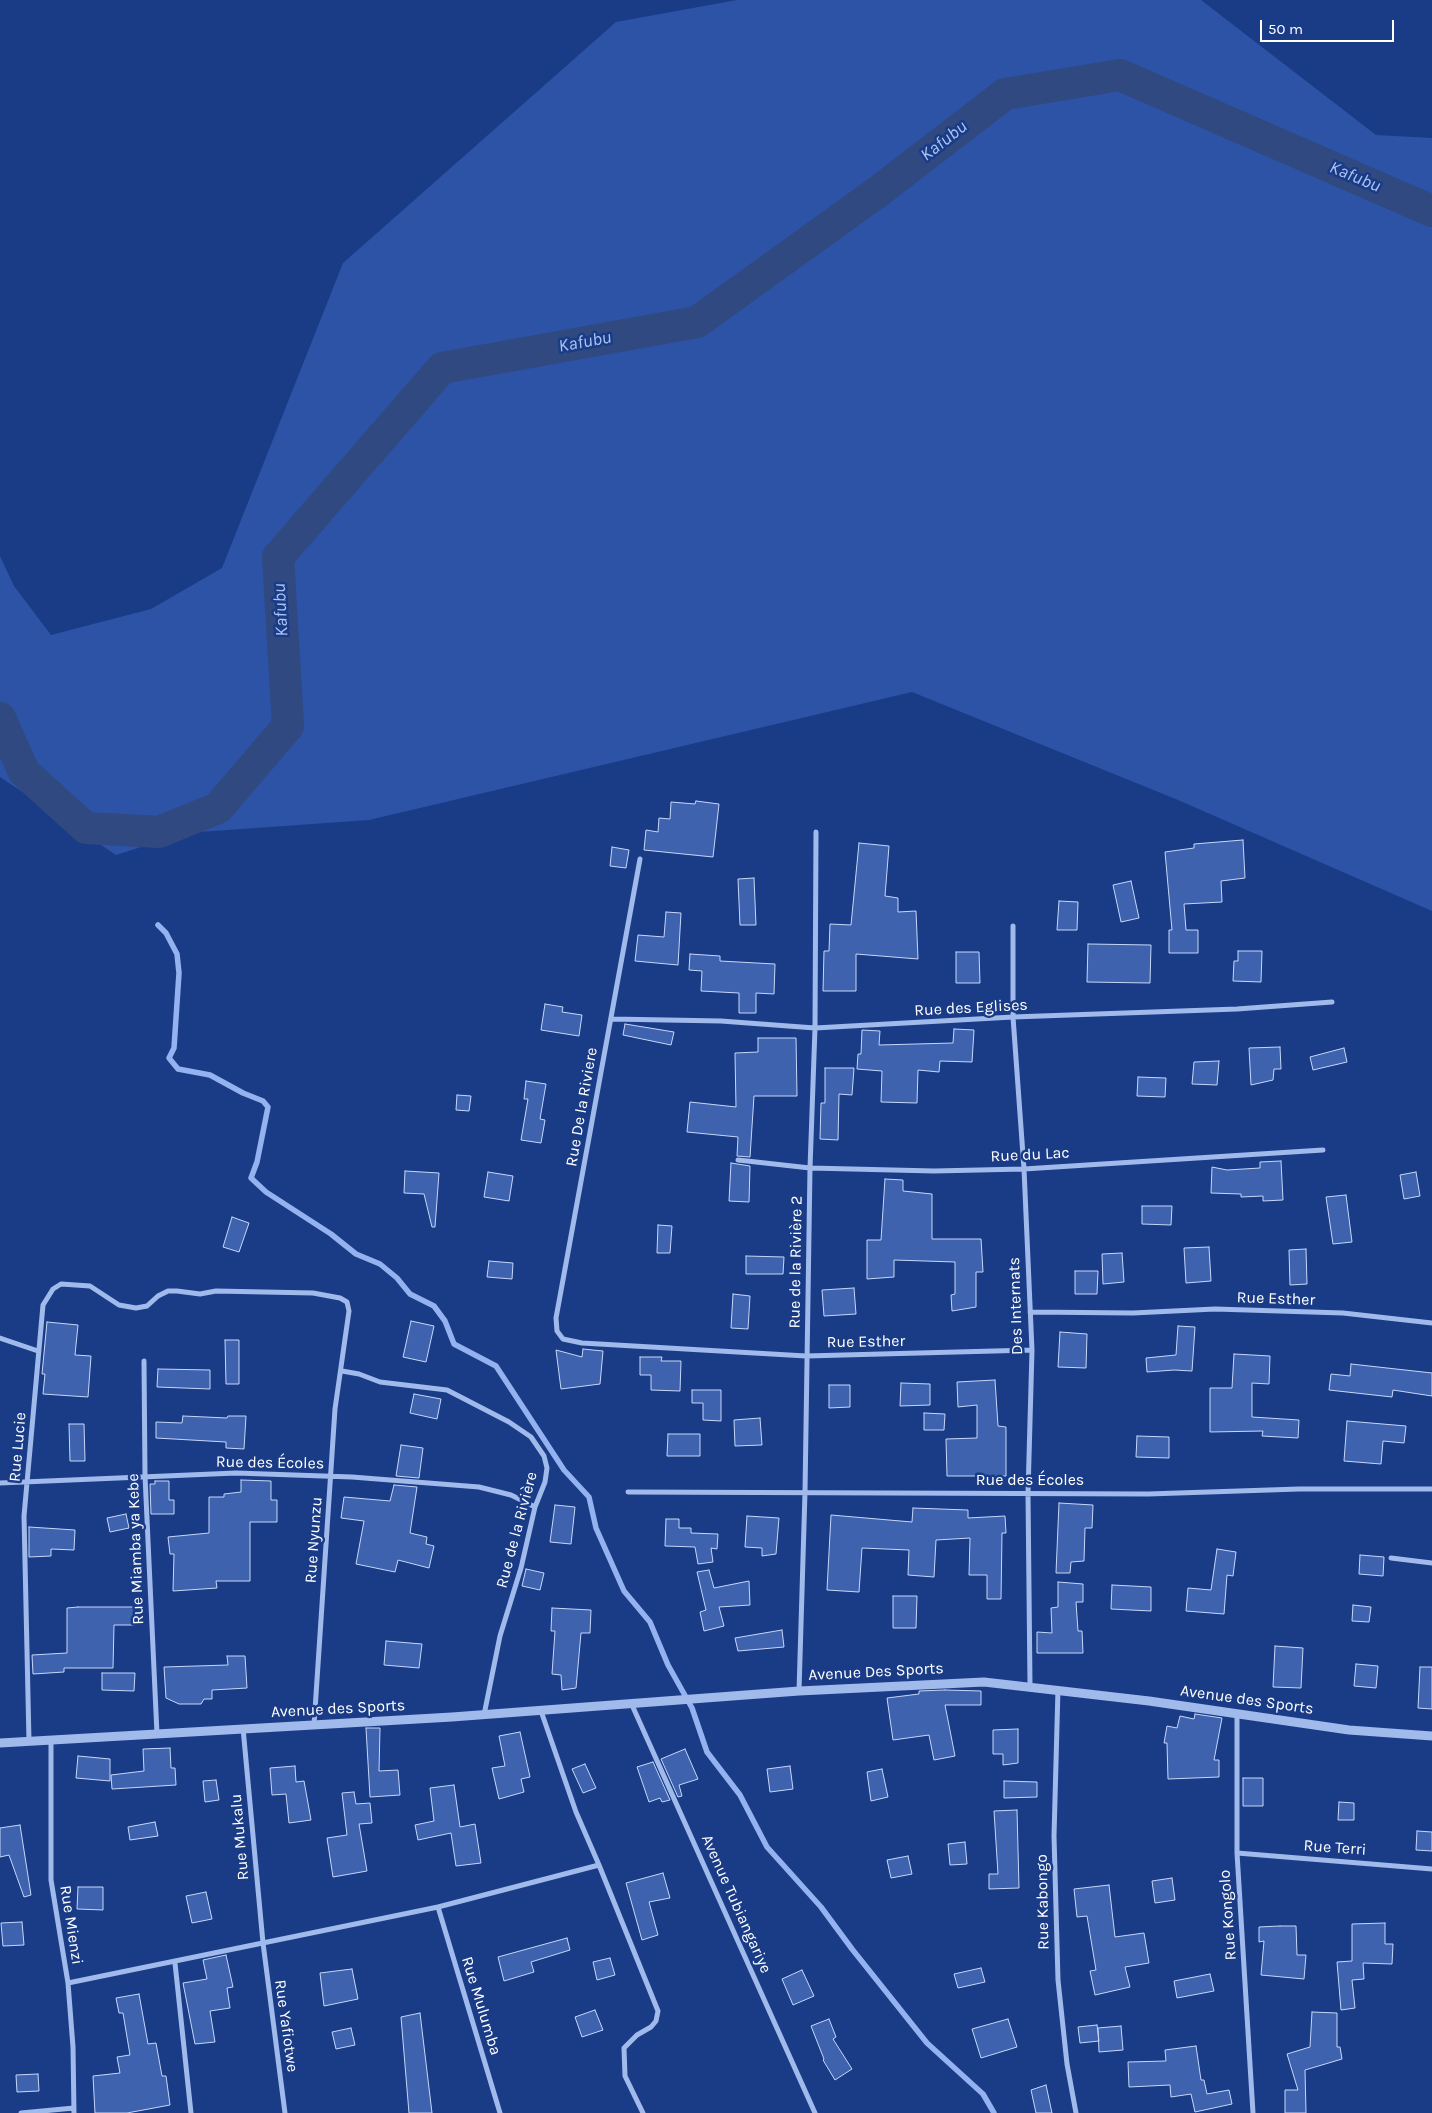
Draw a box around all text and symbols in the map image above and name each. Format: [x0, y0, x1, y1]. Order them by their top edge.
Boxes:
scale bar [1262, 10, 1396, 42]
text: 50 m [1268, 20, 1303, 38]
water label: Kafubu [916, 116, 972, 166]
water label: Kafubu [1326, 157, 1384, 197]
water label: Kafubu [557, 327, 613, 357]
water label: Kafubu [269, 583, 293, 637]
street label: Rue des Eglises [914, 995, 1028, 1021]
street label: Rue De la Riviere [562, 1046, 602, 1168]
street label: Rue du Lac [990, 1143, 1070, 1167]
street label: Rue de la Rivière 2 [785, 1195, 807, 1329]
street label: Des Internats [1005, 1257, 1027, 1355]
street label: Rue Esther [1236, 1288, 1316, 1310]
street label: Rue Esther [827, 1332, 905, 1352]
street label: Rue Lucie [5, 1411, 31, 1483]
street label: Rue des Écoles [216, 1452, 324, 1474]
street label: Rue de la Rivière [492, 1470, 542, 1590]
street label: Rue des Écoles [976, 1470, 1084, 1490]
street label: Rue Miamba ya Kebe [124, 1473, 148, 1625]
street label: Rue Nyunzu [301, 1496, 327, 1584]
street label: Avenue Des Sports [808, 1659, 944, 1685]
street label: Avenue des Sports [1179, 1681, 1315, 1719]
street label: Avenue des Sports [270, 1696, 406, 1722]
street label: Rue Mukalu [227, 1793, 253, 1881]
street label: Avenue Tubiangariye [697, 1832, 775, 1976]
street label: Rue Terri [1303, 1836, 1367, 1860]
street label: Rue Kabongo [1033, 1854, 1053, 1950]
street label: Rue Kongolo [1215, 1869, 1241, 1961]
street label: Rue Mienzi [55, 1884, 87, 1966]
street label: Rue Mulumba [457, 1954, 505, 2058]
street label: Rue Yafiotwe [270, 1979, 302, 2073]

